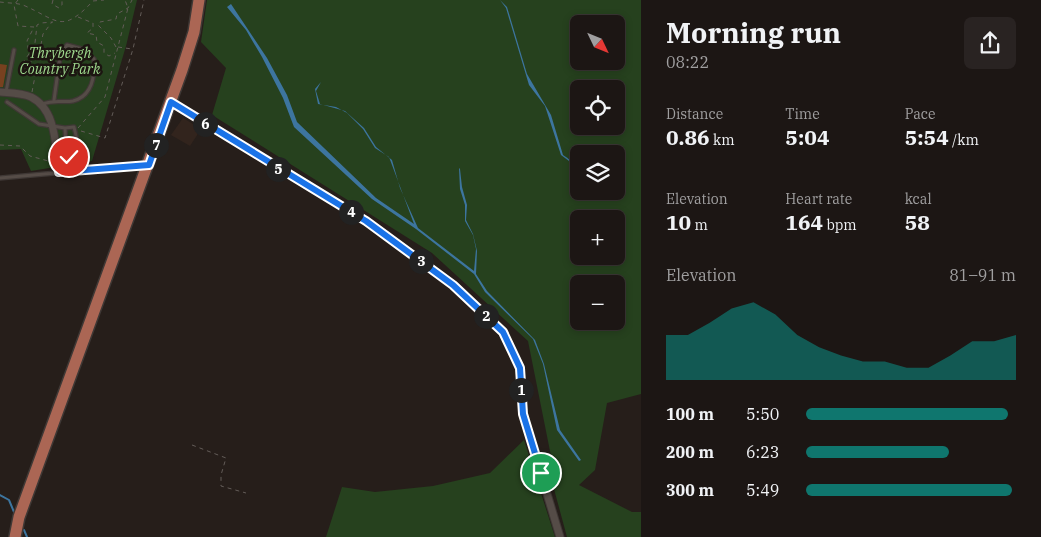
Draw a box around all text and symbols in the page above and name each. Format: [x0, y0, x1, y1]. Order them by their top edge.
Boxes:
text: Morning run [666, 14, 841, 51]
north arrow [570, 15, 625, 70]
map controls [570, 15, 625, 330]
button: share [964, 17, 1016, 69]
park label: Thrybergh Country Park [20, 44, 101, 78]
text: 08:22 [666, 52, 709, 72]
button: locate [570, 80, 625, 135]
text: Distance [666, 105, 723, 123]
text: Time [785, 105, 820, 123]
text: Pace [905, 105, 935, 123]
pin: 6 [192, 112, 218, 136]
text: 6 [201, 115, 210, 133]
text: 0.86 [666, 123, 710, 151]
text: 5:04 [785, 123, 830, 151]
text: 5:54 [905, 123, 949, 151]
text: km [710, 131, 735, 149]
text: /km [949, 131, 979, 149]
pin: 7 [144, 132, 168, 158]
pin [48, 136, 90, 178]
text: 7 [152, 136, 161, 154]
icon: check [55, 143, 83, 171]
button: layers [570, 145, 625, 200]
pin: 5 [266, 156, 290, 182]
text: 5 [274, 160, 283, 178]
text: Elevation [666, 190, 728, 208]
text: Heart rate [785, 190, 852, 208]
text: kcal [905, 190, 932, 208]
pin: 4 [338, 200, 364, 224]
text: 4 [347, 203, 356, 221]
text: 10 [666, 208, 691, 236]
text: 164 [785, 208, 823, 236]
text: 58 [905, 208, 930, 236]
button: + [570, 210, 625, 265]
text: m [691, 216, 708, 234]
text: bpm [823, 216, 857, 234]
pin: 3 [408, 248, 434, 274]
text: 3 [417, 252, 426, 270]
text: Elevation [666, 265, 736, 285]
text: 81–91 m [949, 265, 1016, 285]
button: − [570, 275, 625, 330]
pin: 2 [474, 304, 498, 328]
text: 2 [482, 307, 491, 325]
pin: 1 [508, 378, 534, 402]
text: 1 [517, 381, 526, 399]
text: 100 m [666, 404, 714, 424]
text: 5:50 [746, 404, 779, 424]
text: 200 m [666, 442, 714, 462]
text: 6:23 [746, 442, 779, 462]
pin [520, 452, 562, 494]
icon: arrive [527, 459, 555, 487]
text: 300 m [666, 480, 714, 500]
text: 5:49 [746, 480, 779, 500]

